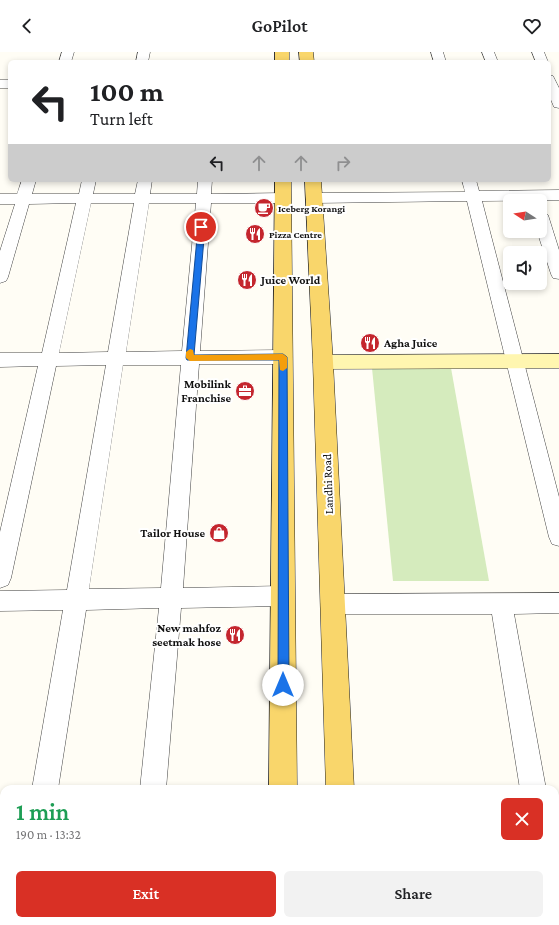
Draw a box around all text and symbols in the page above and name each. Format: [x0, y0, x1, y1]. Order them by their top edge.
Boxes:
icon: back [16, 15, 38, 37]
icon: heart [521, 15, 543, 37]
text: GoPilot [252, 16, 307, 36]
icon: left [24, 76, 76, 128]
text: 100 m [90, 76, 164, 107]
text: Turn left [90, 109, 153, 129]
icon: left [206, 152, 228, 174]
icon: ahead [248, 152, 270, 174]
icon: ahead [290, 152, 312, 174]
icon: right [332, 152, 354, 174]
north arrow [503, 194, 547, 238]
map controls [503, 194, 547, 290]
cafe icon: Iceberg Korangi [253, 197, 275, 219]
place label: Iceberg Korangi [278, 203, 345, 214]
pin [184, 210, 218, 244]
icon: arrive [190, 216, 212, 238]
restaurant icon: Pizza Centre [244, 223, 266, 245]
place label: Pizza Centre [269, 229, 322, 240]
button: sound [503, 246, 547, 290]
restaurant icon: Juice World [236, 269, 258, 291]
place label: Juice World [259, 273, 321, 287]
restaurant icon: Agha Juice [359, 332, 381, 354]
place label: Agha Juice [383, 336, 438, 350]
place label: Mobilink Franchise [181, 377, 231, 405]
office icon: Mobilink Franchise [234, 380, 256, 402]
street label: Landhi Road [320, 453, 336, 514]
shop icon: Tailor House [208, 522, 230, 544]
place label: Tailor House [140, 526, 205, 540]
place label: New mahfoz seetmak hose [152, 621, 222, 649]
restaurant icon: New mahfoz seetmak hose [224, 624, 246, 646]
position arrow [262, 664, 304, 706]
text: 1 min [16, 798, 69, 825]
button: close [501, 798, 543, 840]
text: 190 m · 13:32 [16, 827, 81, 842]
button: Exit [16, 871, 276, 917]
button: Share [284, 871, 543, 917]

